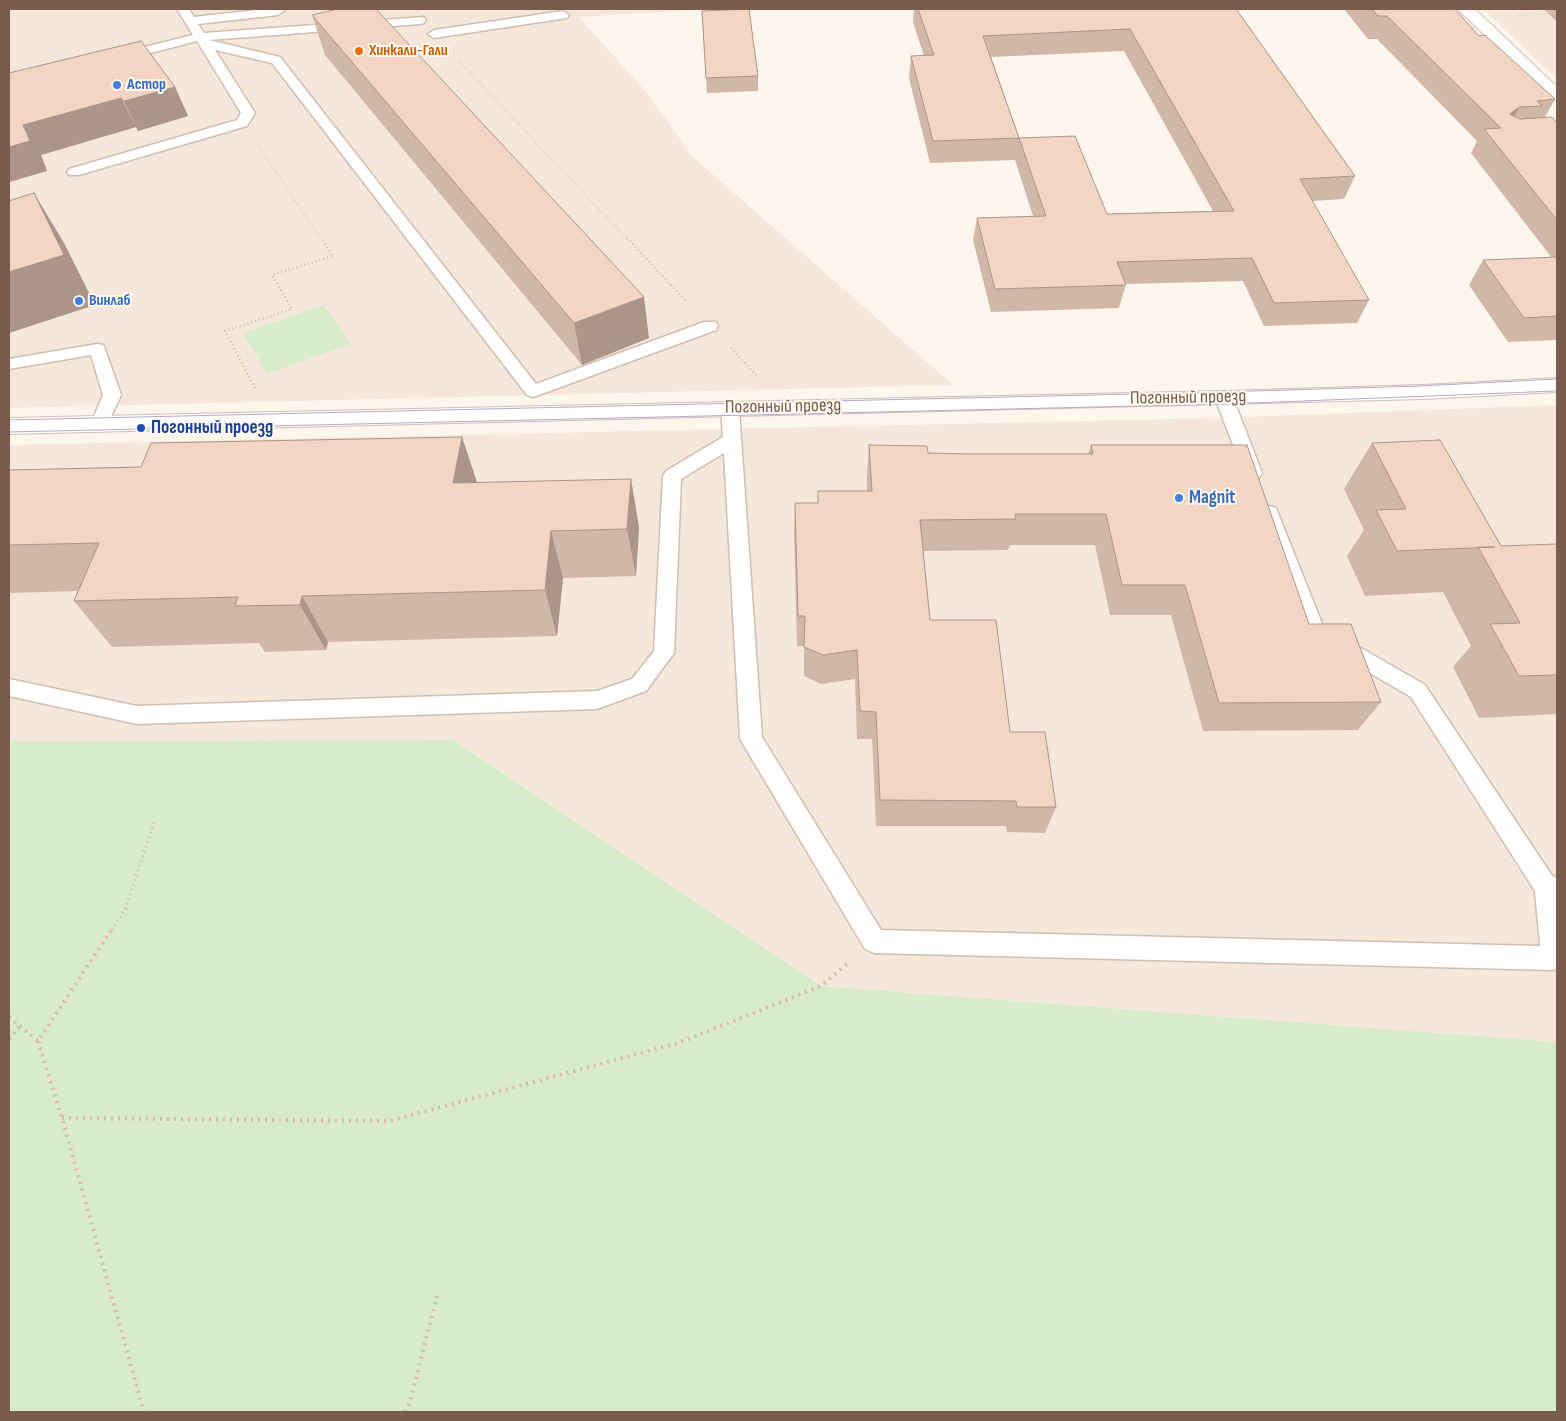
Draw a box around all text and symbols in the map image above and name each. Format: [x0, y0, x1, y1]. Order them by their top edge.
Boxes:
place label: Хинкали-Гали [369, 41, 448, 61]
marker: Хинкали-Гали [353, 45, 365, 57]
place label: Астор [127, 75, 166, 95]
marker: Астор [111, 79, 123, 91]
place label: Винлаб [89, 291, 131, 311]
marker: Винлаб [73, 295, 85, 307]
street label: Погонный проезд [1130, 386, 1246, 410]
street label: Погонный проезд [725, 395, 841, 419]
place label: Погонный проезд [151, 417, 273, 439]
marker: Погонный проезд [135, 422, 147, 434]
place label: Magnit [1189, 487, 1235, 509]
marker: Magnit [1173, 492, 1185, 504]

